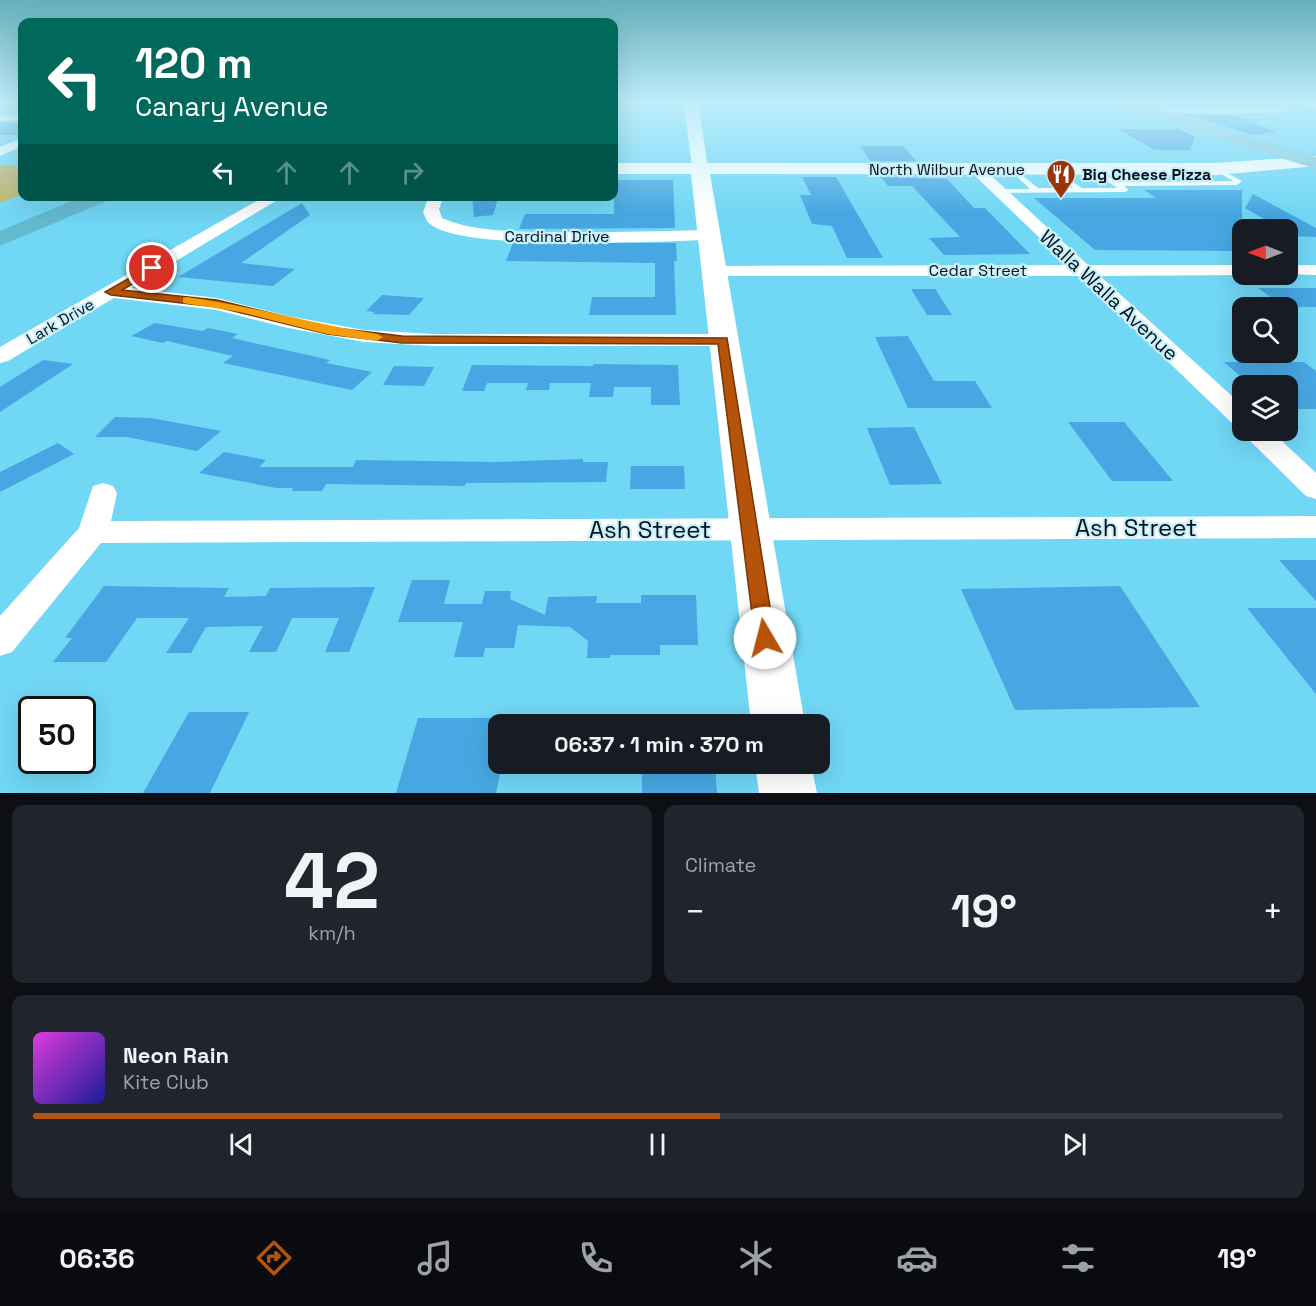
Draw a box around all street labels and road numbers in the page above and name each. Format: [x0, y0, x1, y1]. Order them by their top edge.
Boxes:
street label: North Wilbur Avenue [869, 159, 1025, 180]
street label: Walla Walla Avenue [1034, 224, 1184, 366]
street label: Cardinal Drive [505, 226, 609, 247]
street label: Cedar Street [929, 260, 1027, 281]
street label: Lark Drive [23, 294, 98, 349]
street label: Ash Street [1075, 512, 1197, 543]
street label: Ash Street [589, 514, 711, 545]

